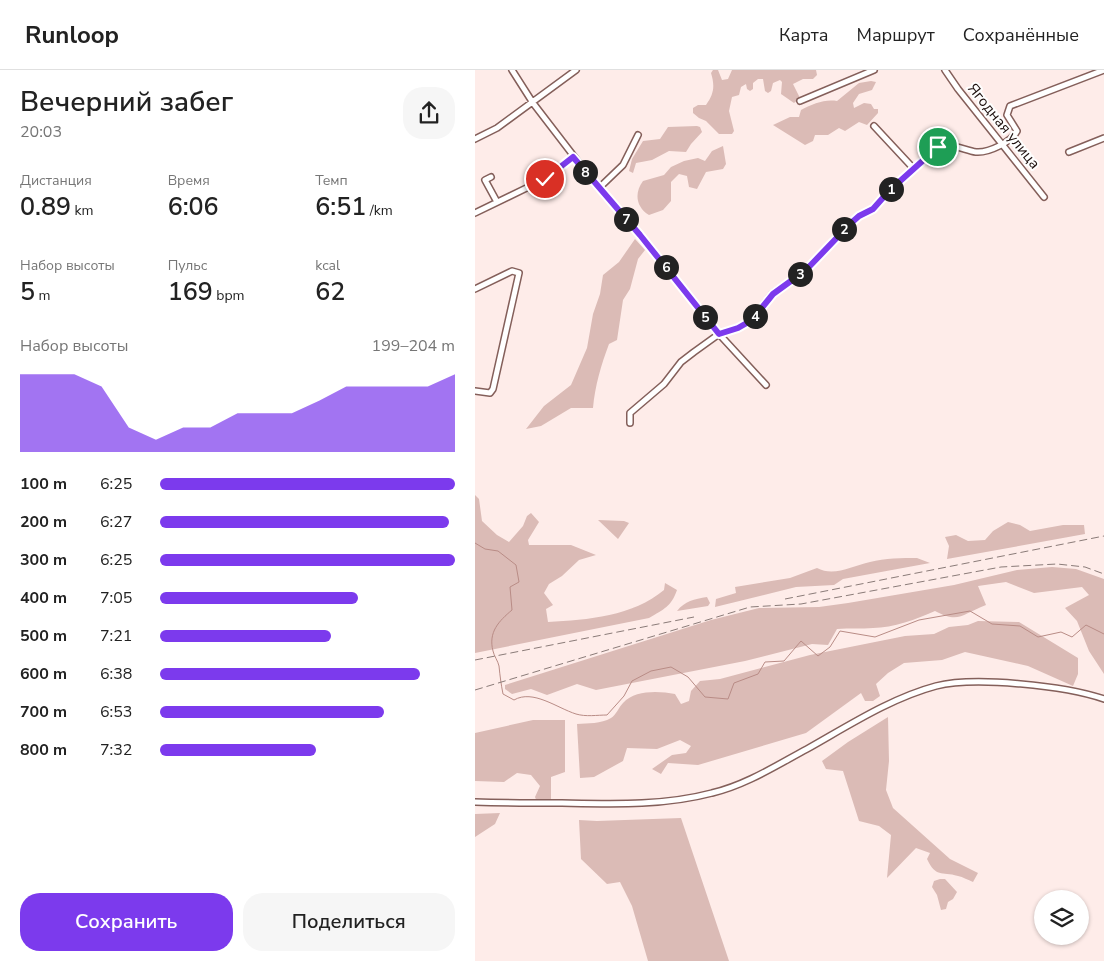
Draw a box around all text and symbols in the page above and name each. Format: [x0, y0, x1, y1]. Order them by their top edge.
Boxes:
text: Runloop [25, 19, 119, 51]
text: Карта [779, 23, 829, 47]
text: Маршрут [857, 23, 935, 47]
text: Сохранённые [963, 23, 1079, 47]
street label: Ягодная улица [963, 79, 1045, 173]
text: Вечерний забег [20, 83, 233, 121]
button: share [403, 87, 455, 139]
text: 20:03 [20, 121, 62, 143]
pin [917, 126, 959, 168]
icon: arrive [924, 133, 952, 161]
pin [524, 158, 566, 200]
pin: 8 [573, 160, 597, 184]
text: 8 [581, 163, 590, 182]
icon: check [531, 165, 559, 193]
text: Дистанция [20, 171, 92, 190]
text: Время [168, 171, 210, 190]
text: Темп [315, 171, 348, 190]
pin: 1 [879, 176, 903, 202]
text: 1 [887, 180, 896, 199]
text: 0.89 [20, 190, 71, 224]
text: 6:06 [168, 190, 219, 224]
text: 6:51 [315, 190, 366, 224]
text: km [71, 201, 94, 220]
text: /km [366, 201, 393, 220]
pin: 7 [613, 206, 639, 232]
text: 7 [622, 210, 631, 229]
pin: 2 [831, 216, 857, 242]
text: 2 [840, 220, 849, 239]
pin: 6 [653, 254, 679, 280]
text: Набор высоты [20, 256, 115, 275]
text: Пульс [168, 256, 207, 275]
text: kcal [315, 256, 340, 275]
text: 6 [662, 258, 671, 277]
pin: 3 [787, 262, 813, 286]
text: 3 [796, 265, 805, 284]
text: 5 [20, 275, 35, 309]
text: 169 [168, 275, 213, 309]
text: 62 [315, 275, 345, 309]
text: m [35, 286, 51, 305]
text: bpm [213, 286, 245, 305]
pin: 5 [693, 304, 717, 330]
pin: 4 [743, 304, 767, 328]
text: 4 [751, 307, 760, 326]
text: 5 [701, 308, 710, 327]
text: Набор высоты [20, 335, 128, 357]
text: 199–204 m [372, 335, 455, 357]
text: 100 m [20, 473, 67, 495]
text: 6:25 [100, 473, 132, 495]
text: 200 m [20, 511, 67, 533]
text: 6:27 [100, 511, 132, 533]
text: 300 m [20, 549, 67, 571]
text: 6:25 [100, 549, 132, 571]
text: 400 m [20, 587, 67, 609]
text: 7:05 [100, 587, 132, 609]
text: 500 m [20, 625, 67, 647]
text: 7:21 [100, 625, 132, 647]
text: 600 m [20, 663, 67, 685]
text: 6:38 [100, 663, 132, 685]
text: 700 m [20, 701, 67, 723]
text: 6:53 [100, 701, 132, 723]
text: 800 m [20, 739, 67, 761]
text: 7:32 [100, 739, 132, 761]
map controls [1034, 890, 1089, 945]
button: layers [1034, 890, 1089, 945]
button: Сохранить [20, 893, 233, 951]
button: Поделиться [243, 893, 455, 951]

